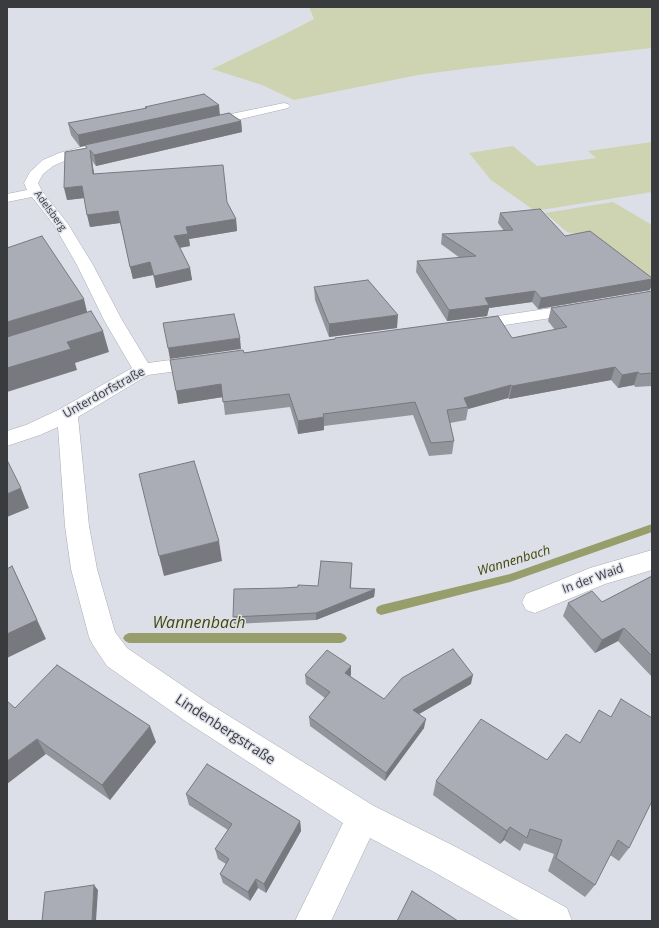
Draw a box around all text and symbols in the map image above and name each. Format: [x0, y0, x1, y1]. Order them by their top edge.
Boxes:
street label: Adelsberg [31, 189, 69, 233]
street label: Unterdorfstraße [61, 365, 147, 421]
water label: Wannenbach [476, 542, 552, 580]
street label: In der Waid [560, 561, 626, 597]
water label: Wannenbach [152, 613, 246, 633]
street label: Lindenbergstraße [172, 691, 278, 769]

